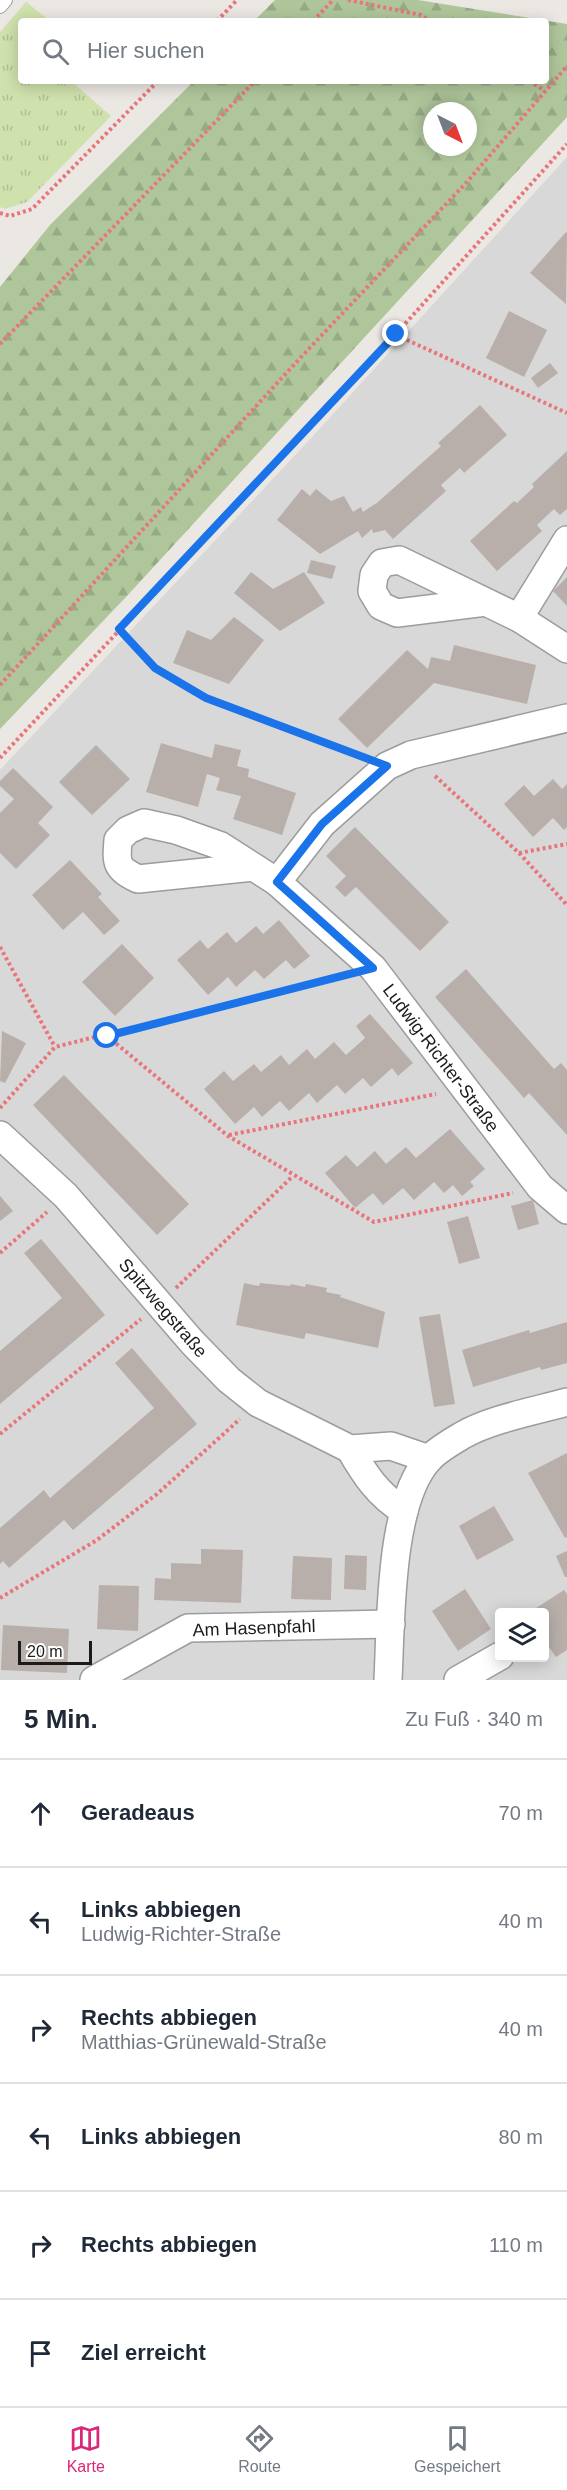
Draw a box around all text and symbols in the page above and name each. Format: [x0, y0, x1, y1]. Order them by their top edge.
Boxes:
search box [18, 18, 549, 84]
icon: search [39, 35, 72, 68]
text: Hier suchen [87, 38, 204, 63]
north arrow [423, 102, 477, 156]
route end [382, 320, 408, 346]
street label: Ludwig-Richter-Straße [379, 980, 503, 1136]
route start [93, 1022, 119, 1048]
street label: Spitzwegstraße [115, 1255, 211, 1361]
map controls [495, 1608, 549, 1662]
button: layers [495, 1608, 549, 1662]
street label: Am Hasenpfahl [192, 1616, 316, 1640]
scale bar [18, 1638, 92, 1666]
text: 20 m [27, 1643, 63, 1660]
text: 5 Min. [24, 1704, 98, 1734]
text: Zu Fuß · 340 m [405, 1708, 543, 1730]
icon: ahead [24, 1797, 57, 1830]
text: Geradeaus [81, 1800, 195, 1825]
text: 70 m [499, 1802, 543, 1824]
text: Links abbiegen [81, 1897, 241, 1922]
icon: left [24, 1905, 57, 1938]
text: 40 m [499, 1910, 543, 1932]
text: Ludwig-Richter-Straße [81, 1923, 281, 1945]
text: Rechts abbiegen [81, 2005, 257, 2030]
icon: right [24, 2013, 57, 2046]
text: 40 m [499, 2018, 543, 2040]
text: Matthias-Grünewald-Straße [81, 2031, 327, 2053]
icon: left [24, 2121, 57, 2154]
text: Links abbiegen [81, 2124, 241, 2149]
text: 80 m [499, 2126, 543, 2148]
icon: right [24, 2229, 57, 2262]
text: Rechts abbiegen [81, 2232, 257, 2257]
text: 110 m [489, 2234, 543, 2256]
icon: arrive [24, 2337, 57, 2370]
text: Ziel erreicht [81, 2340, 206, 2365]
tab: Karte [67, 2422, 105, 2476]
tab: Route [238, 2422, 281, 2476]
tab: Gespeichert [414, 2422, 500, 2476]

